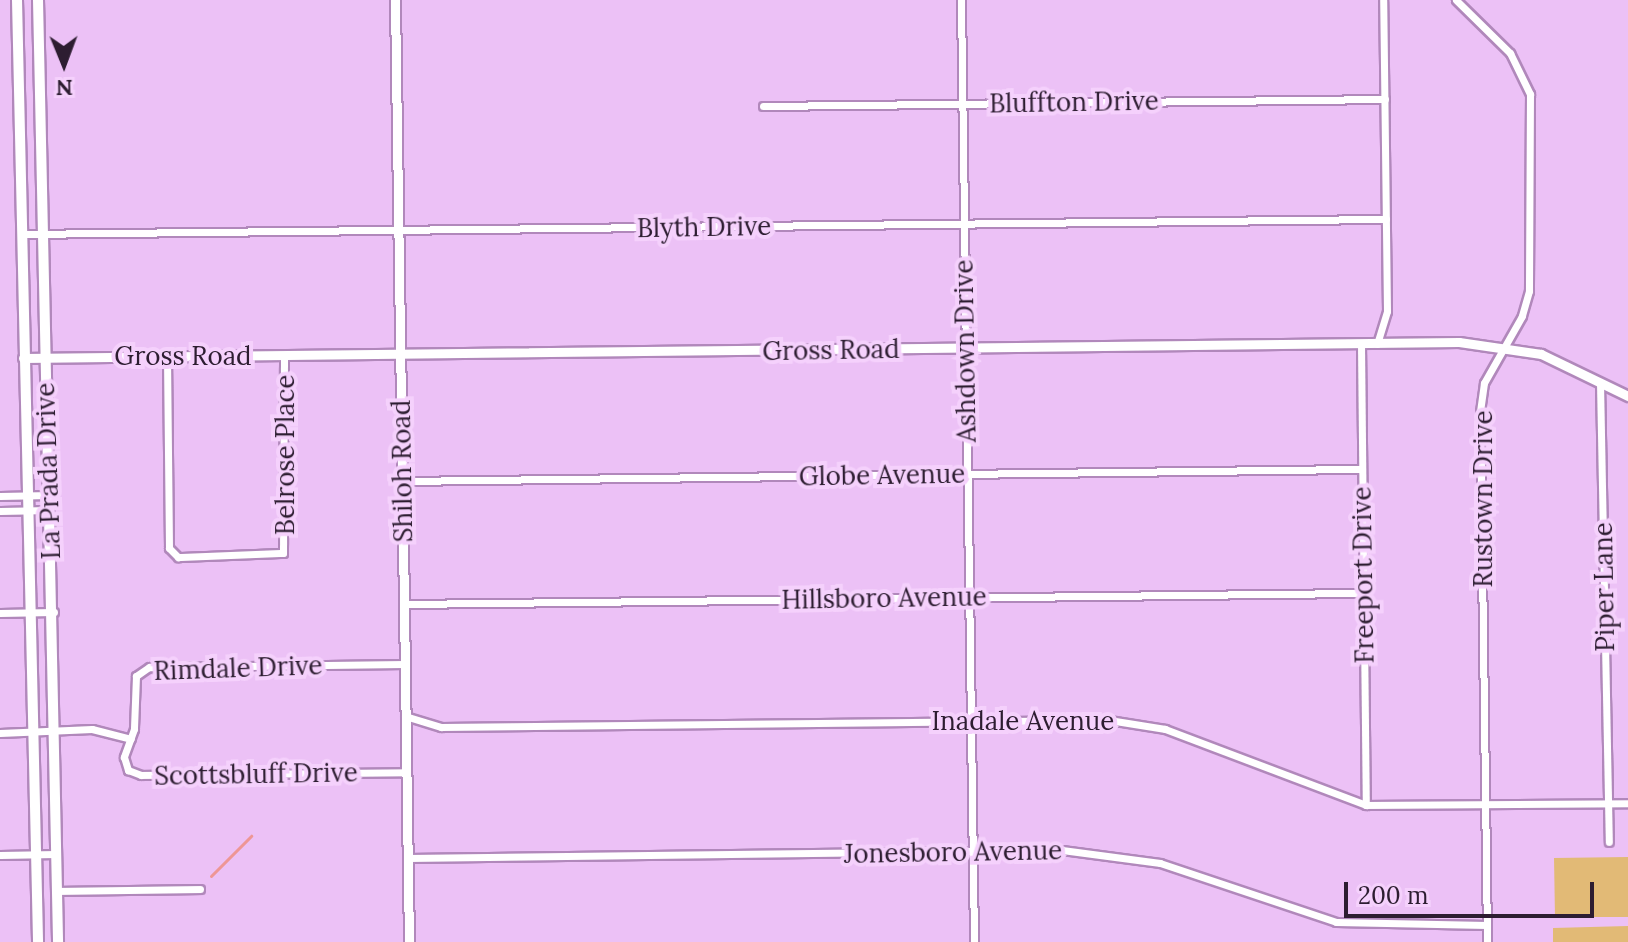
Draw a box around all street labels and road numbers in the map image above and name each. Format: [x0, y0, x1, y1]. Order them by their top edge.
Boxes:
street label: Bluffton Drive [989, 85, 1159, 119]
street label: Blyth Drive [637, 210, 771, 244]
street label: Ashdown Drive [948, 259, 982, 443]
street label: Gross Road [762, 333, 900, 367]
street label: Gross Road [114, 340, 252, 372]
street label: Belrose Place [269, 375, 301, 535]
street label: La Prada Drive [29, 382, 67, 560]
street label: Shiloh Road [385, 399, 419, 543]
street label: Rustown Drive [1467, 410, 1499, 588]
street label: Globe Avenue [799, 458, 965, 492]
street label: Freeport Drive [1346, 486, 1380, 664]
street label: Piper Lane [1587, 522, 1621, 652]
street label: Hillsboro Avenue [781, 581, 987, 615]
street label: Rimdale Drive [153, 649, 323, 687]
street label: Inadale Avenue [932, 705, 1114, 737]
street label: Scottsbluff Drive [154, 757, 358, 791]
street label: Jonesboro Avenue [844, 834, 1062, 870]

